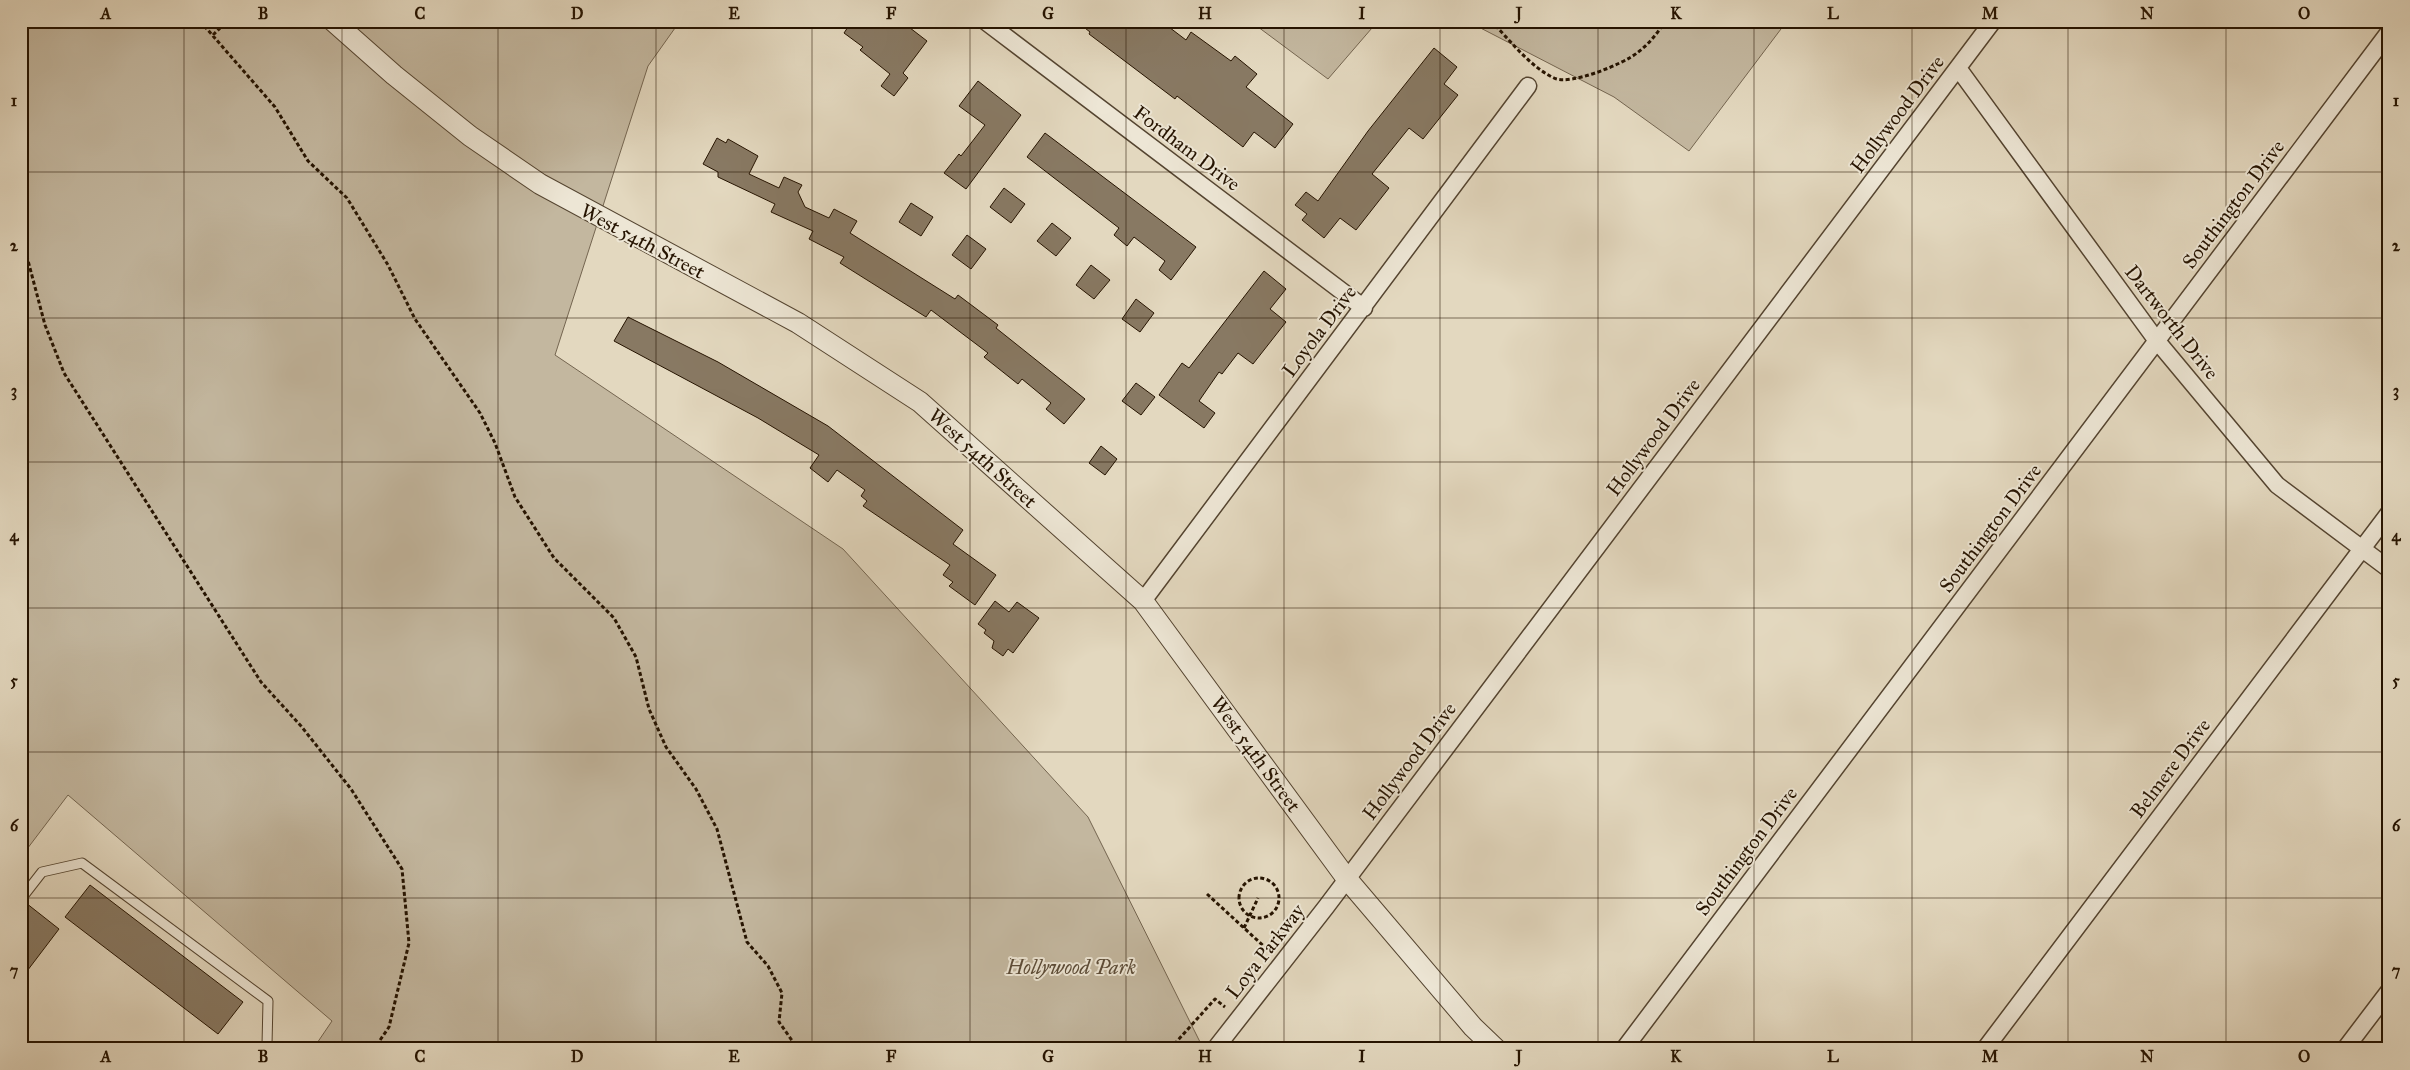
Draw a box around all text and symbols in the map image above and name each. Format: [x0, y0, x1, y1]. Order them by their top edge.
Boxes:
text: A [100, 4, 112, 23]
text: B [258, 4, 268, 23]
text: C [415, 4, 426, 23]
text: D [571, 4, 584, 23]
text: E [728, 4, 740, 23]
text: F [886, 4, 897, 23]
text: G [1042, 4, 1054, 23]
text: H [1198, 4, 1212, 23]
text: I [1359, 4, 1366, 23]
text: J [1514, 4, 1523, 24]
text: K [1670, 4, 1682, 23]
text: L [1827, 4, 1839, 23]
text: M [1982, 4, 1999, 23]
text: N [2140, 4, 2154, 23]
text: O [2298, 4, 2310, 23]
street label: Hollywood Drive [1845, 50, 1949, 178]
text: 1 [11, 91, 18, 110]
text: 1 [2393, 91, 2400, 110]
street label: Fordham Drive [1129, 100, 1245, 196]
street label: Southington Drive [2177, 135, 2290, 274]
street label: West 54th Street [577, 198, 709, 284]
text: 2 [10, 236, 19, 255]
text: 2 [2392, 236, 2401, 255]
street label: Dartworth Drive [2120, 260, 2224, 384]
street label: Loyola Drive [1277, 280, 1361, 382]
street label: Hollywood Drive [1601, 373, 1705, 501]
text: 3 [11, 381, 17, 401]
text: 3 [2393, 381, 2399, 401]
street label: West 54th Street [924, 403, 1042, 513]
street label: Southington Drive [1934, 459, 2047, 598]
text: 4 [10, 526, 20, 546]
text: 4 [2392, 526, 2402, 546]
text: 5 [10, 671, 18, 690]
text: 5 [2392, 671, 2400, 690]
street label: West 54th Street [1206, 691, 1306, 817]
street label: Hollywood Drive [1357, 697, 1461, 825]
street label: Belmere Drive [2125, 714, 2215, 822]
street label: Southington Drive [1690, 782, 1803, 921]
text: 6 [10, 816, 19, 835]
text: 6 [2392, 816, 2401, 835]
street label: Loya Parkway [1221, 898, 1310, 1003]
park label: Hollywood Park [1005, 955, 1136, 979]
text: 7 [10, 961, 19, 980]
text: 7 [2392, 961, 2401, 980]
text: A [100, 1047, 112, 1066]
text: B [258, 1047, 268, 1066]
text: C [415, 1047, 426, 1066]
text: D [571, 1047, 584, 1066]
text: E [728, 1047, 740, 1066]
text: F [886, 1047, 897, 1066]
text: G [1042, 1047, 1054, 1066]
text: H [1198, 1047, 1212, 1066]
text: I [1359, 1047, 1366, 1066]
text: J [1514, 1047, 1523, 1067]
text: K [1670, 1047, 1682, 1066]
text: L [1827, 1047, 1839, 1066]
text: M [1982, 1047, 1999, 1066]
text: N [2140, 1047, 2154, 1066]
text: O [2298, 1047, 2310, 1066]

